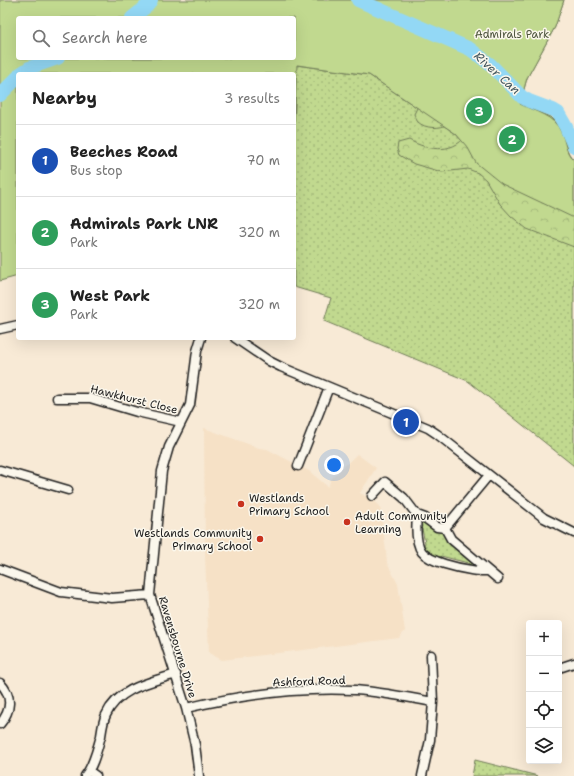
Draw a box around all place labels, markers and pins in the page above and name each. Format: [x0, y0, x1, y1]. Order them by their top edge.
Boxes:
pin: 3 [466, 96, 492, 126]
pin: 2 [499, 124, 525, 154]
pin: 1 [393, 407, 419, 437]
place label: Westlands Primary School [249, 491, 329, 519]
marker: Westlands Primary School [236, 499, 246, 509]
place label: Adult Community Learning [355, 509, 447, 537]
marker: Adult Community Learning [342, 517, 352, 527]
place label: Westlands Community Primary School [134, 526, 253, 554]
marker: Westlands Community Primary School [255, 534, 265, 544]

